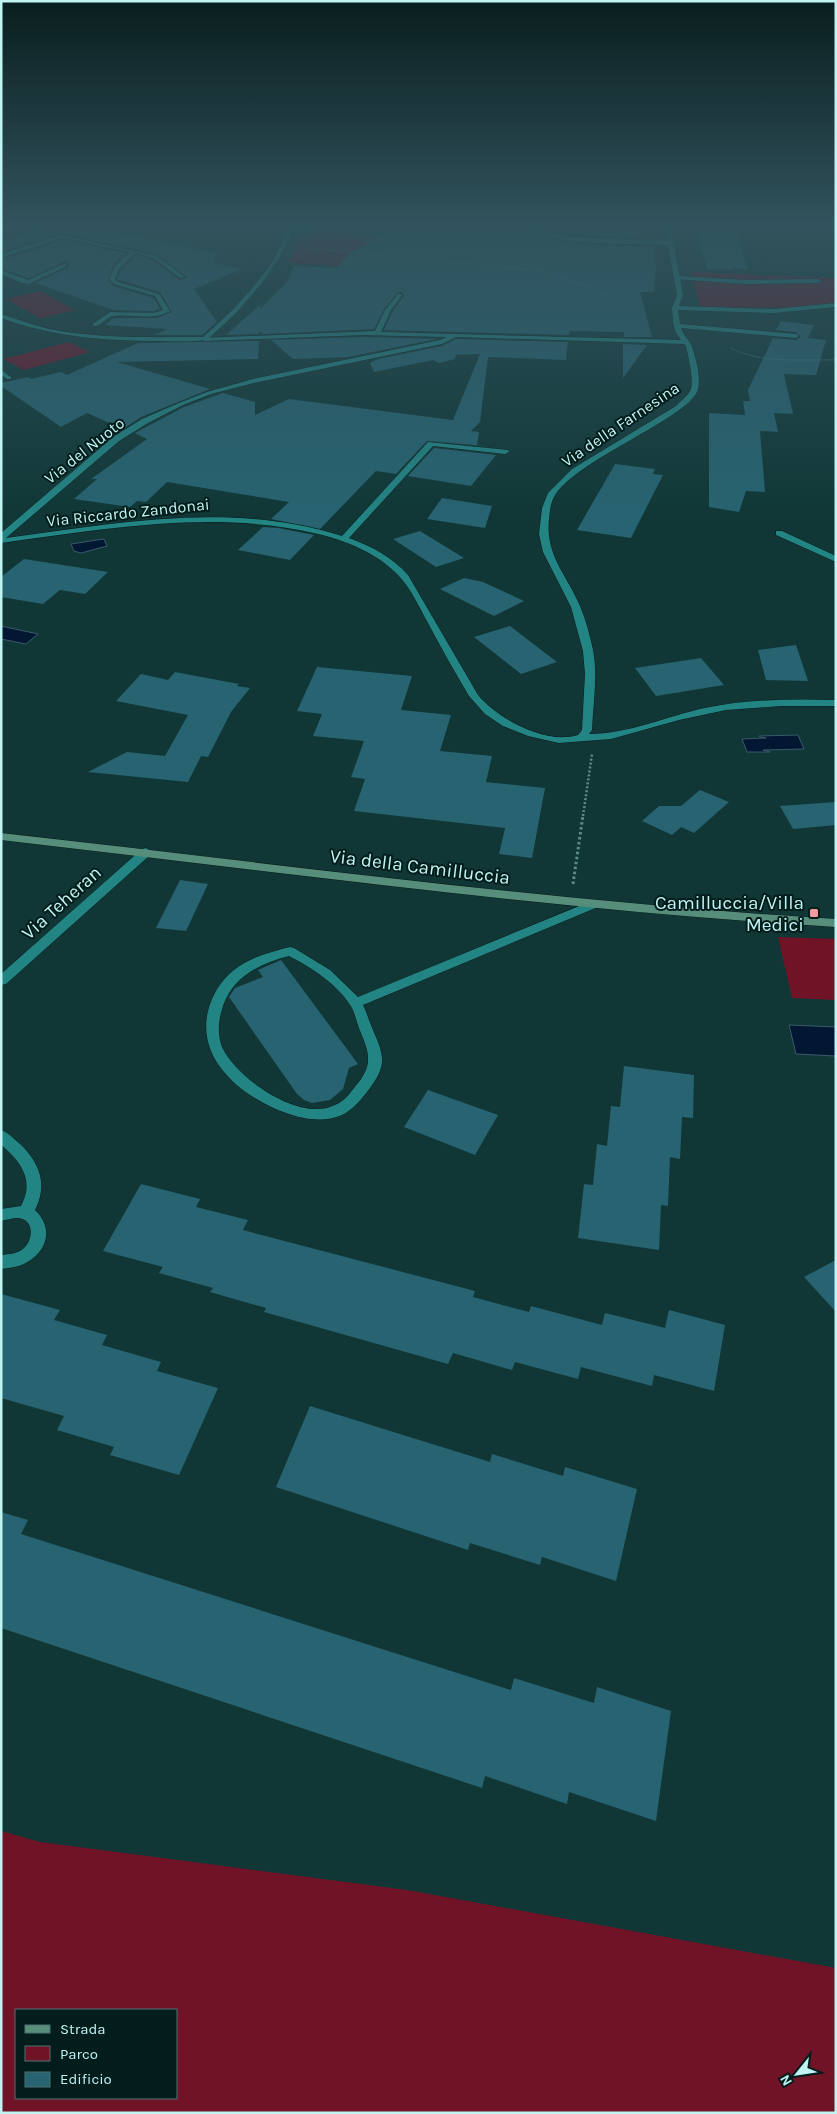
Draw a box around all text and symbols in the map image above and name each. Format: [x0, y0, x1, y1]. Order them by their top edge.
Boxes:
street label: Via della Farnesina [558, 378, 683, 471]
street label: Via del Nuoto [40, 413, 128, 488]
street label: Via Riccardo Zandonai [46, 495, 210, 530]
street label: Via della Camilluccia [329, 845, 511, 889]
street label: Via Teheran [17, 861, 106, 944]
place label: Camilluccia/Villa Medici [655, 892, 804, 936]
marker: Camilluccia/Villa Medici [808, 907, 820, 919]
legend [15, 2009, 178, 2099]
text: Strada [60, 2020, 106, 2038]
text: Parco [60, 2045, 98, 2063]
north arrow [772, 2049, 822, 2099]
text: Edificio [60, 2070, 112, 2088]
text: N [776, 2072, 796, 2089]

